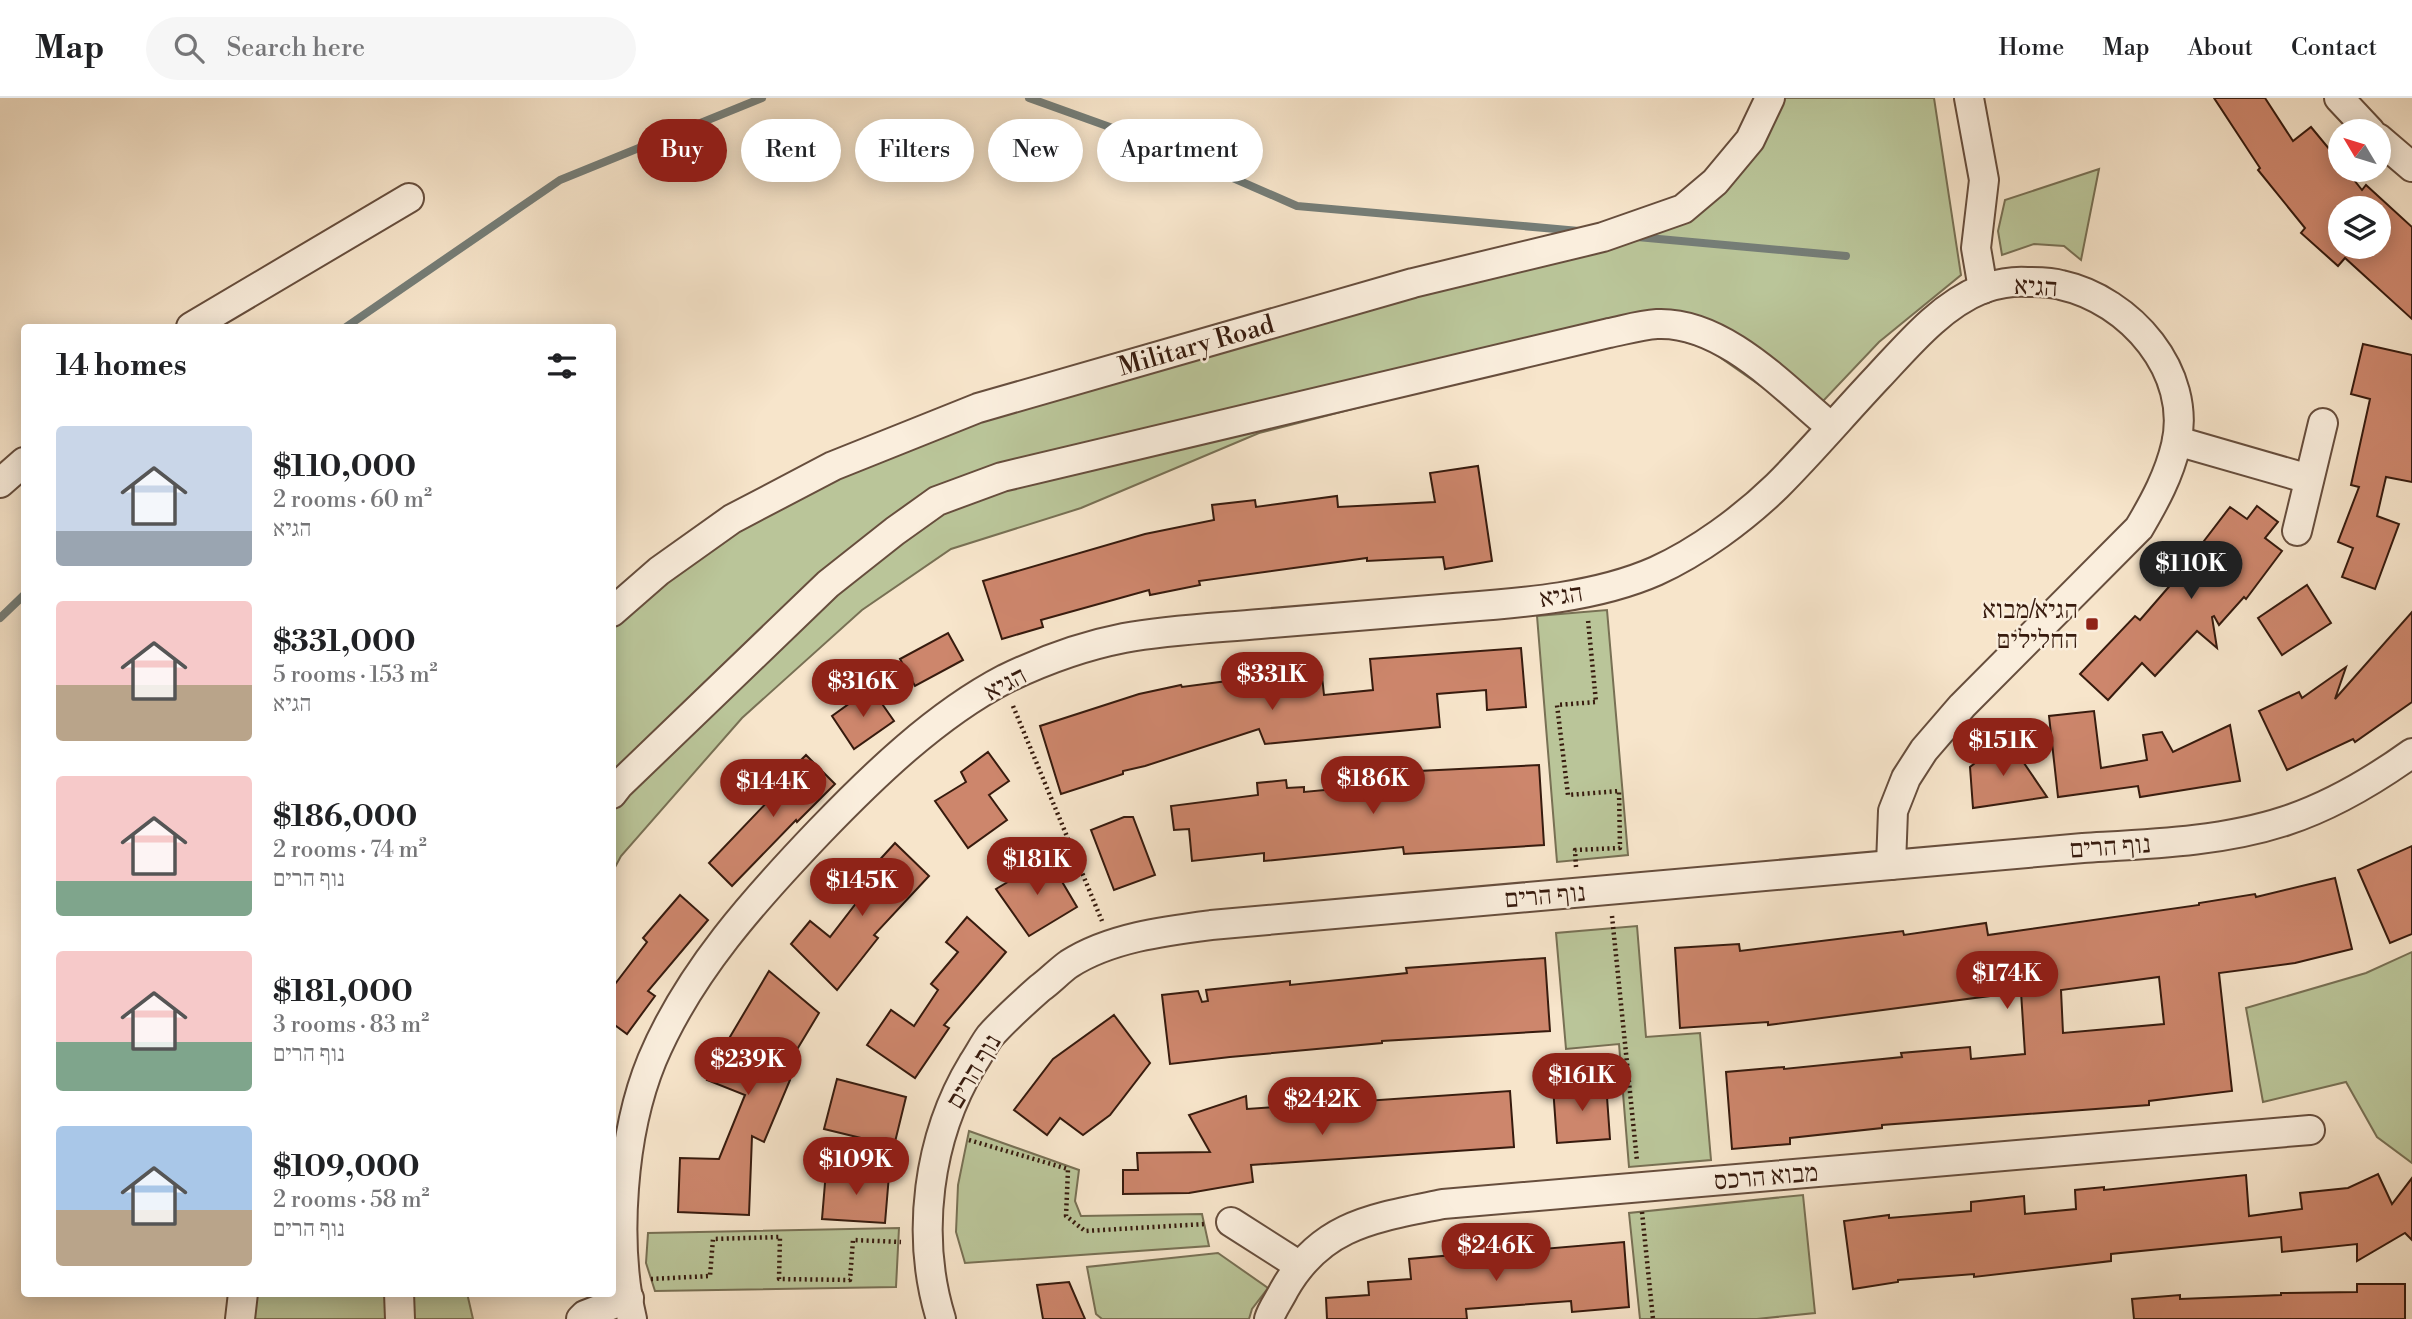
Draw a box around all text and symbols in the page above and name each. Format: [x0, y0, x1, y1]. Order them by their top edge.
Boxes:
search box [146, 17, 636, 80]
text: Map [35, 28, 104, 69]
icon: search [170, 29, 208, 67]
text: Search here [226, 32, 365, 64]
text: Home [1999, 33, 2064, 63]
text: Map [2102, 33, 2150, 63]
text: About [2188, 33, 2253, 63]
text: Contact [2291, 33, 2377, 63]
chip: Buy [637, 119, 727, 182]
chip: Rent [741, 119, 841, 182]
chip: Filters [855, 119, 974, 182]
chip: New [988, 119, 1083, 182]
chip: Apartment [1097, 119, 1263, 182]
north arrow [2328, 119, 2390, 182]
map controls [2328, 119, 2391, 259]
button: layers [2328, 196, 2391, 259]
street label: הגיא [2013, 270, 2059, 304]
street label: Military Road [1115, 308, 1278, 383]
text: 14 homes [56, 347, 187, 385]
icon: filters [543, 347, 581, 385]
text: $110,000 [273, 448, 416, 486]
icon: home [112, 454, 196, 538]
text: 2 rooms · 60 m² [273, 486, 432, 514]
text: הגיא [273, 515, 311, 543]
pin: $110K [2142, 542, 2240, 601]
text: $110K [2155, 550, 2227, 578]
street label: הגיא [1537, 577, 1585, 615]
place label: הגיא/מבוא החלילים [1982, 594, 2078, 656]
marker: הגיא/מבוא החלילים [2084, 616, 2100, 632]
text: $331,000 [273, 623, 416, 661]
icon: home [112, 629, 196, 713]
pin: $331K [1223, 652, 1321, 712]
pin: $316K [814, 660, 912, 719]
street label: הגיא [979, 660, 1032, 708]
text: 5 rooms · 153 m² [273, 661, 438, 689]
text: $331K [1237, 661, 1307, 689]
text: $316K [828, 668, 898, 696]
text: הגיא [273, 690, 311, 718]
pin: $151K [1954, 718, 2052, 778]
text: $151K [1969, 727, 2037, 755]
pin: $186K [1324, 756, 1422, 816]
pin: $144K [724, 760, 822, 819]
text: $186K [1337, 765, 1409, 793]
text: $144K [736, 768, 810, 796]
text: $186,000 [273, 798, 417, 836]
icon: home [112, 804, 196, 888]
street label: נוף הרים [2068, 828, 2152, 866]
text: 2 rooms · 74 m² [273, 836, 427, 864]
pin: $181K [988, 838, 1086, 897]
text: $181K [1003, 846, 1071, 874]
pin: $145K [813, 858, 911, 918]
text: נוף הרים [273, 865, 345, 893]
text: $145K [826, 867, 898, 895]
street label: נוף הרים [1503, 877, 1587, 915]
pin: $174K [1958, 951, 2056, 1011]
text: $174K [1972, 960, 2042, 988]
text: $181,000 [273, 973, 413, 1011]
icon: home [112, 979, 196, 1063]
text: 3 rooms · 83 m² [273, 1011, 429, 1039]
street label: נוף הרים [939, 1028, 1008, 1115]
pin: $239K [699, 1038, 797, 1097]
text: נוף הרים [273, 1040, 345, 1068]
text: $239K [710, 1046, 786, 1074]
pin: $161K [1533, 1054, 1631, 1113]
text: $161K [1548, 1062, 1616, 1090]
pin: $242K [1273, 1077, 1371, 1137]
text: $242K [1284, 1086, 1360, 1114]
pin: $109K [807, 1138, 905, 1197]
text: $109K [819, 1146, 893, 1174]
text: $109,000 [273, 1148, 420, 1186]
icon: home [112, 1154, 196, 1238]
street label: מבוא הרכס [1713, 1157, 1820, 1197]
text: 2 rooms · 58 m² [273, 1186, 430, 1214]
text: נוף הרים [273, 1215, 345, 1243]
pin: $246K [1447, 1224, 1545, 1283]
text: $246K [1458, 1232, 1534, 1260]

